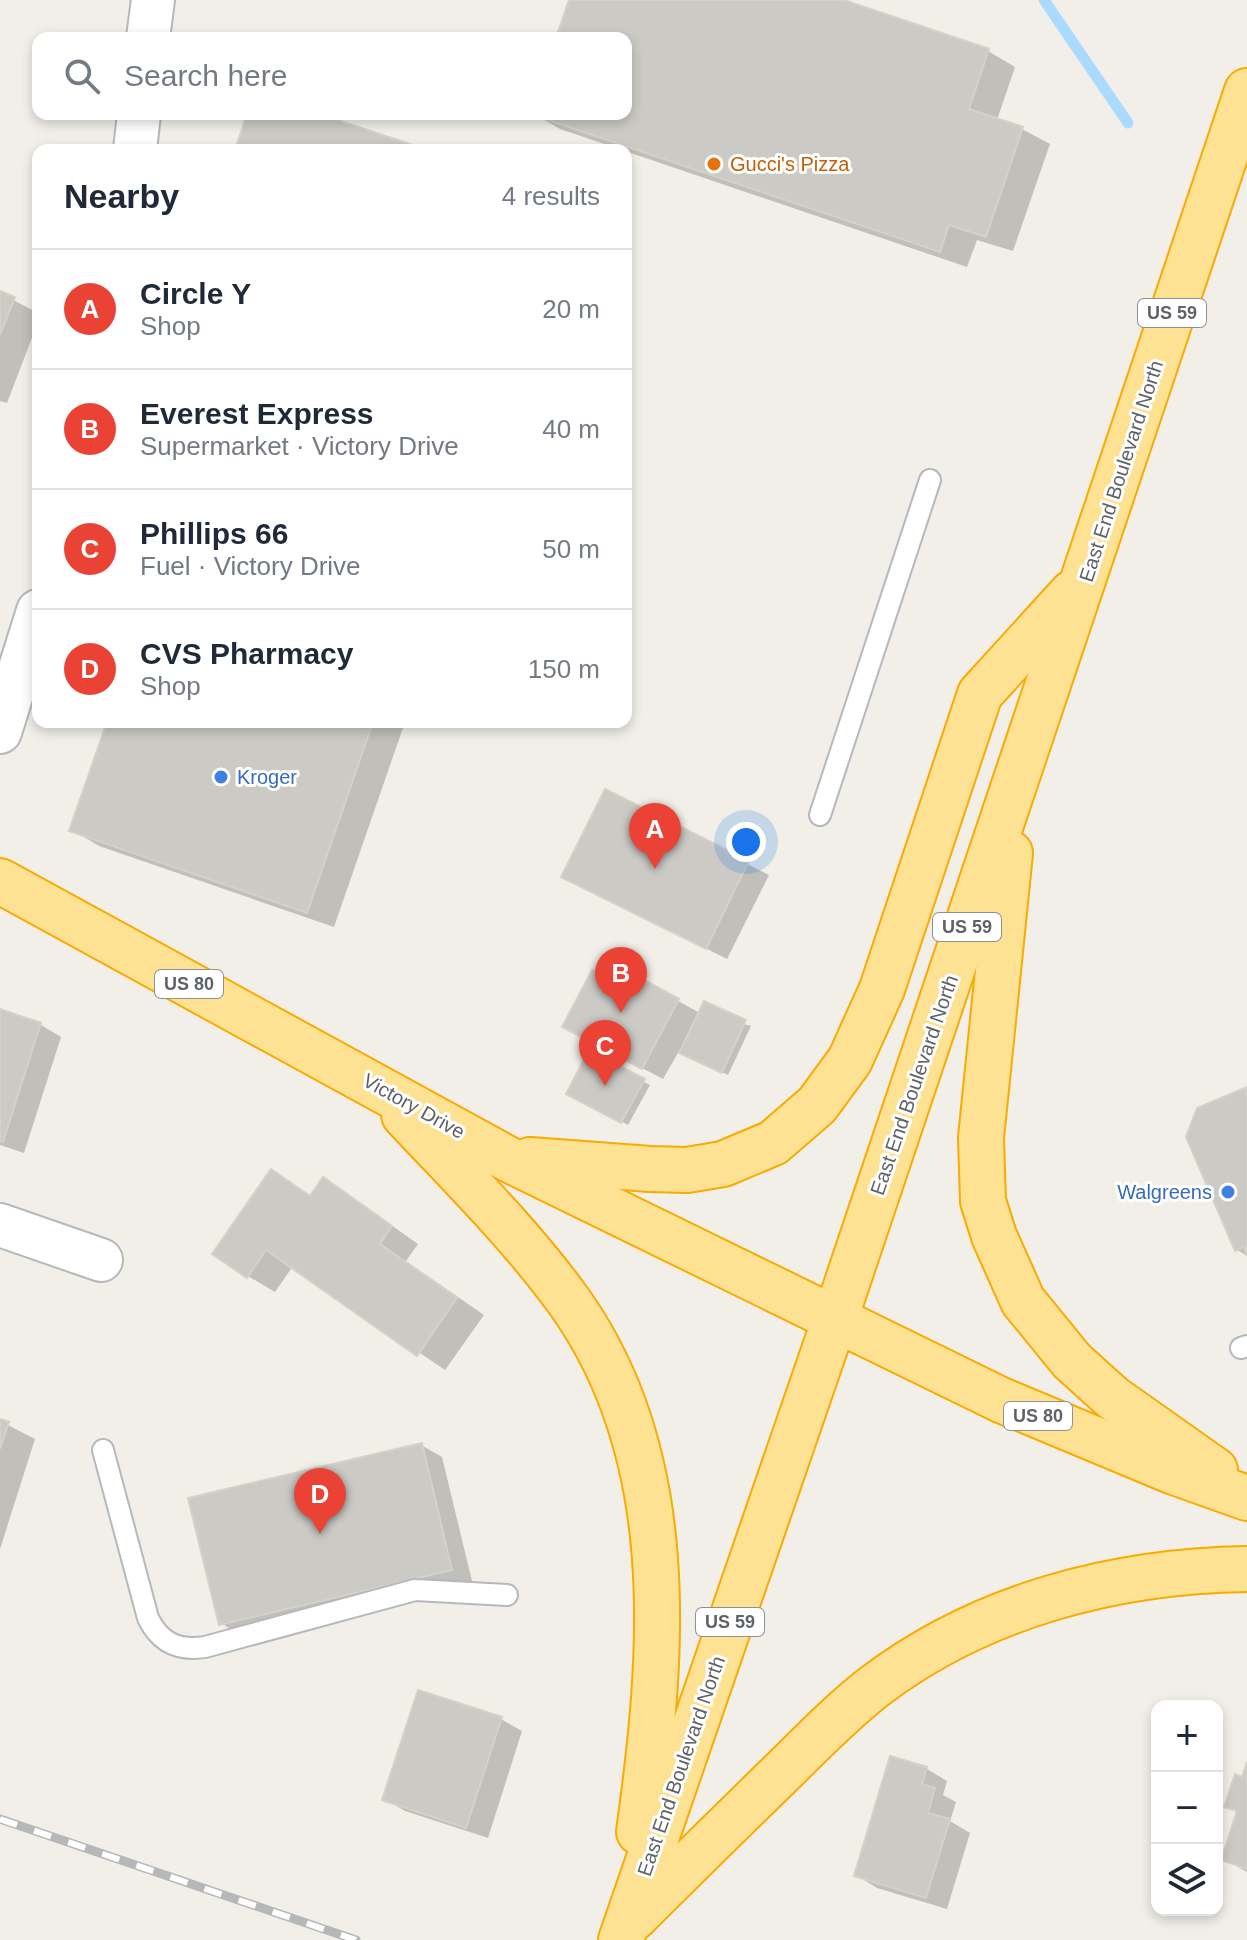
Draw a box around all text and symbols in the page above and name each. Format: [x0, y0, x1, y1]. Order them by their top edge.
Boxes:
search box [32, 32, 632, 120]
icon: search [60, 54, 104, 98]
text: Search here [124, 59, 287, 92]
place label: Gucci's Pizza [730, 153, 850, 175]
marker: Gucci's Pizza [705, 155, 723, 173]
text: Nearby [64, 177, 179, 215]
text: 4 results [502, 181, 600, 211]
text: Circle Y [140, 277, 251, 310]
text: A [81, 294, 99, 324]
text: 20 m [542, 294, 600, 324]
road number: US 59 [1138, 299, 1206, 327]
text: Shop [140, 311, 201, 341]
street label: East End Boulevard North [1075, 358, 1167, 584]
text: Everest Express [140, 397, 374, 430]
text: B [81, 414, 99, 444]
text: 40 m [542, 414, 600, 444]
text: Supermarket · Victory Drive [140, 431, 459, 461]
text: Phillips 66 [140, 517, 288, 550]
text: C [81, 534, 99, 564]
text: 50 m [542, 534, 600, 564]
text: Fuel · Victory Drive [140, 551, 361, 581]
text: CVS Pharmacy [140, 637, 353, 670]
text: D [81, 654, 99, 684]
text: 150 m [528, 654, 600, 684]
text: Shop [140, 671, 201, 701]
place label: Kroger [237, 766, 297, 788]
marker: Kroger [212, 768, 230, 786]
pin: A [629, 803, 681, 869]
your location [726, 822, 766, 862]
road number: US 59 [933, 913, 1001, 941]
pin: B [595, 947, 647, 1013]
road number: US 80 [155, 970, 223, 998]
street label: East End Boulevard North [866, 972, 962, 1198]
pin: C [579, 1020, 631, 1086]
street label: Victory Drive [359, 1069, 469, 1143]
place label: Walgreens [1117, 1181, 1212, 1203]
marker: Walgreens [1219, 1183, 1237, 1201]
road number: US 80 [1004, 1402, 1072, 1430]
pin: D [294, 1468, 346, 1534]
road number: US 59 [696, 1608, 764, 1636]
street label: East End Boulevard North [633, 1653, 729, 1879]
map controls [1151, 1700, 1223, 1916]
button: + [1151, 1700, 1223, 1772]
button: − [1151, 1772, 1223, 1844]
button: layers [1151, 1844, 1223, 1916]

